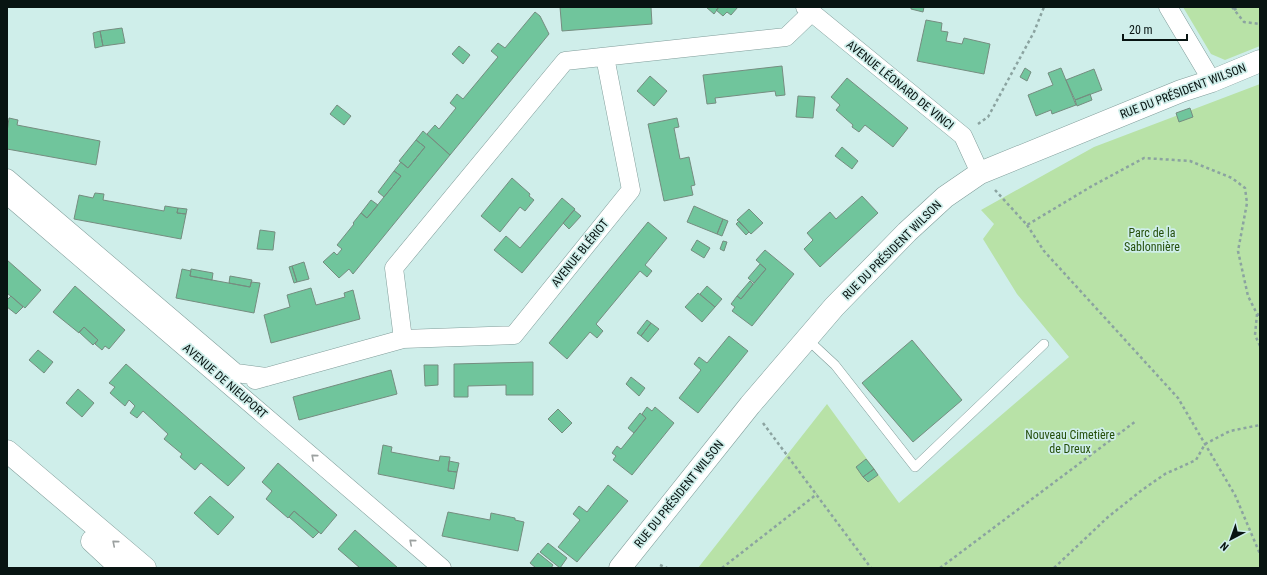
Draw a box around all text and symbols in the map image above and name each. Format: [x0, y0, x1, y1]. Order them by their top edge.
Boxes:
scale bar [1123, 16, 1187, 42]
text: 20 m [1129, 23, 1153, 37]
street label: AVENUE LÉONARD DE VINCI [844, 37, 957, 133]
street label: RUE DU PRÉSIDENT WILSON [1118, 60, 1248, 122]
street label: RUE DU PRÉSIDENT WILSON [839, 197, 944, 302]
street label: AVENUE BLÉRIOT [548, 216, 612, 290]
park label: Parc de la Sablonnière [1124, 226, 1180, 254]
street label: AVENUE DE NIEUPORT [180, 341, 270, 421]
park label: Nouveau Cimetière de Dreux [1025, 428, 1115, 456]
street label: RUE DU PRÉSIDENT WILSON [631, 437, 727, 550]
one-way arrow [311, 455, 318, 462]
north arrow [1211, 519, 1251, 559]
text: N [1218, 539, 1232, 553]
one-way arrow [113, 540, 120, 547]
one-way arrow [409, 540, 417, 547]

